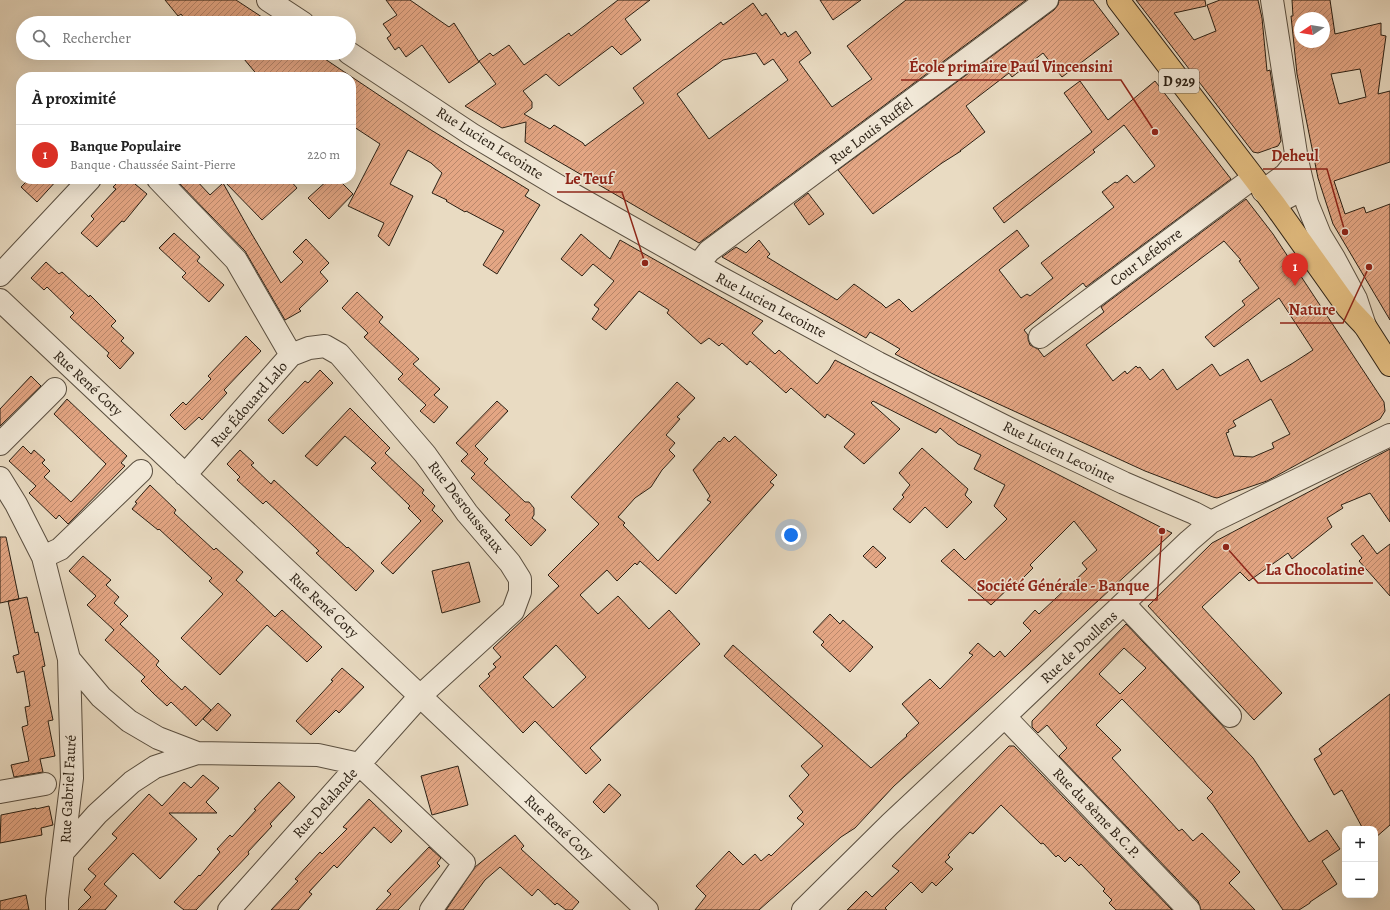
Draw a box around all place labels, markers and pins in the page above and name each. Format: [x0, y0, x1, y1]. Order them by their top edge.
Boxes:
callout: École primaire Paul Vincensini [901, 52, 1121, 80]
callout: Deheul [1263, 141, 1327, 169]
callout: Le Teuf [557, 164, 622, 192]
pin: 1 [1282, 253, 1308, 286]
callout: Nature [1280, 295, 1343, 323]
callout: La Chocolatine [1258, 555, 1373, 583]
callout: Société Générale - Banque [968, 572, 1157, 600]

